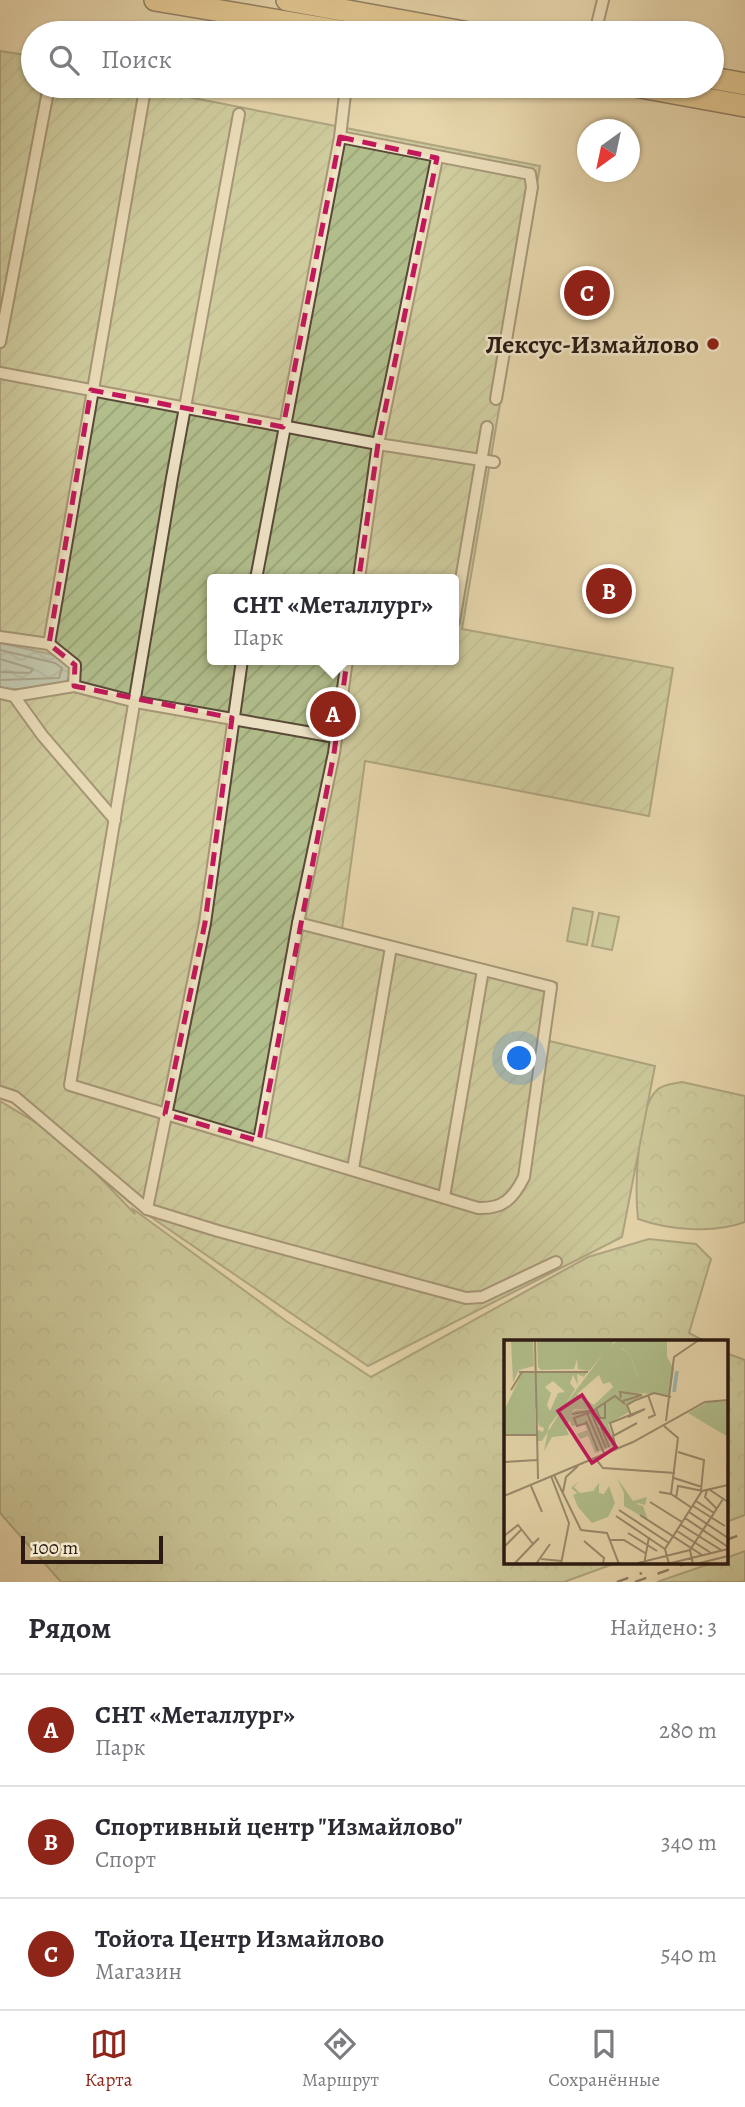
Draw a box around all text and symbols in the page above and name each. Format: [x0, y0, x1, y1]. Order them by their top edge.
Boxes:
search box [21, 21, 724, 98]
icon: search [45, 41, 83, 79]
text: Поиск [101, 42, 172, 77]
north arrow [577, 119, 640, 182]
pin: C [564, 267, 610, 319]
place label: Лексус-Измайлово [485, 327, 699, 362]
marker: Лексус-Измайлово [705, 336, 721, 352]
pin: B [586, 565, 632, 617]
popup [207, 574, 459, 665]
text: СНТ «Металлург» [233, 587, 433, 622]
text: Парк [233, 622, 284, 653]
pin: A [310, 688, 356, 740]
your location [502, 1041, 536, 1075]
inset map [504, 1340, 728, 1564]
scale bar [21, 1533, 163, 1565]
text: 100 m [32, 1535, 78, 1561]
text: Рядом [28, 1608, 111, 1648]
text: Найдено: 3 [610, 1612, 717, 1643]
text: СНТ «Металлург» [95, 1697, 295, 1732]
text: A [44, 1715, 58, 1746]
text: 280 m [659, 1715, 717, 1746]
text: Парк [95, 1732, 146, 1763]
text: Спортивный центр "Измайлово" [95, 1809, 462, 1844]
text: B [44, 1827, 58, 1858]
text: 340 m [661, 1827, 717, 1858]
text: Спорт [95, 1844, 156, 1875]
text: Тойота Центр Измайлово [95, 1921, 384, 1956]
text: C [44, 1939, 58, 1970]
text: 540 m [661, 1939, 717, 1970]
text: Магазин [95, 1956, 182, 1987]
tab: Карта [85, 2025, 133, 2093]
tab: Маршрут [302, 2025, 379, 2093]
tab: Сохранённые [548, 2025, 660, 2093]

